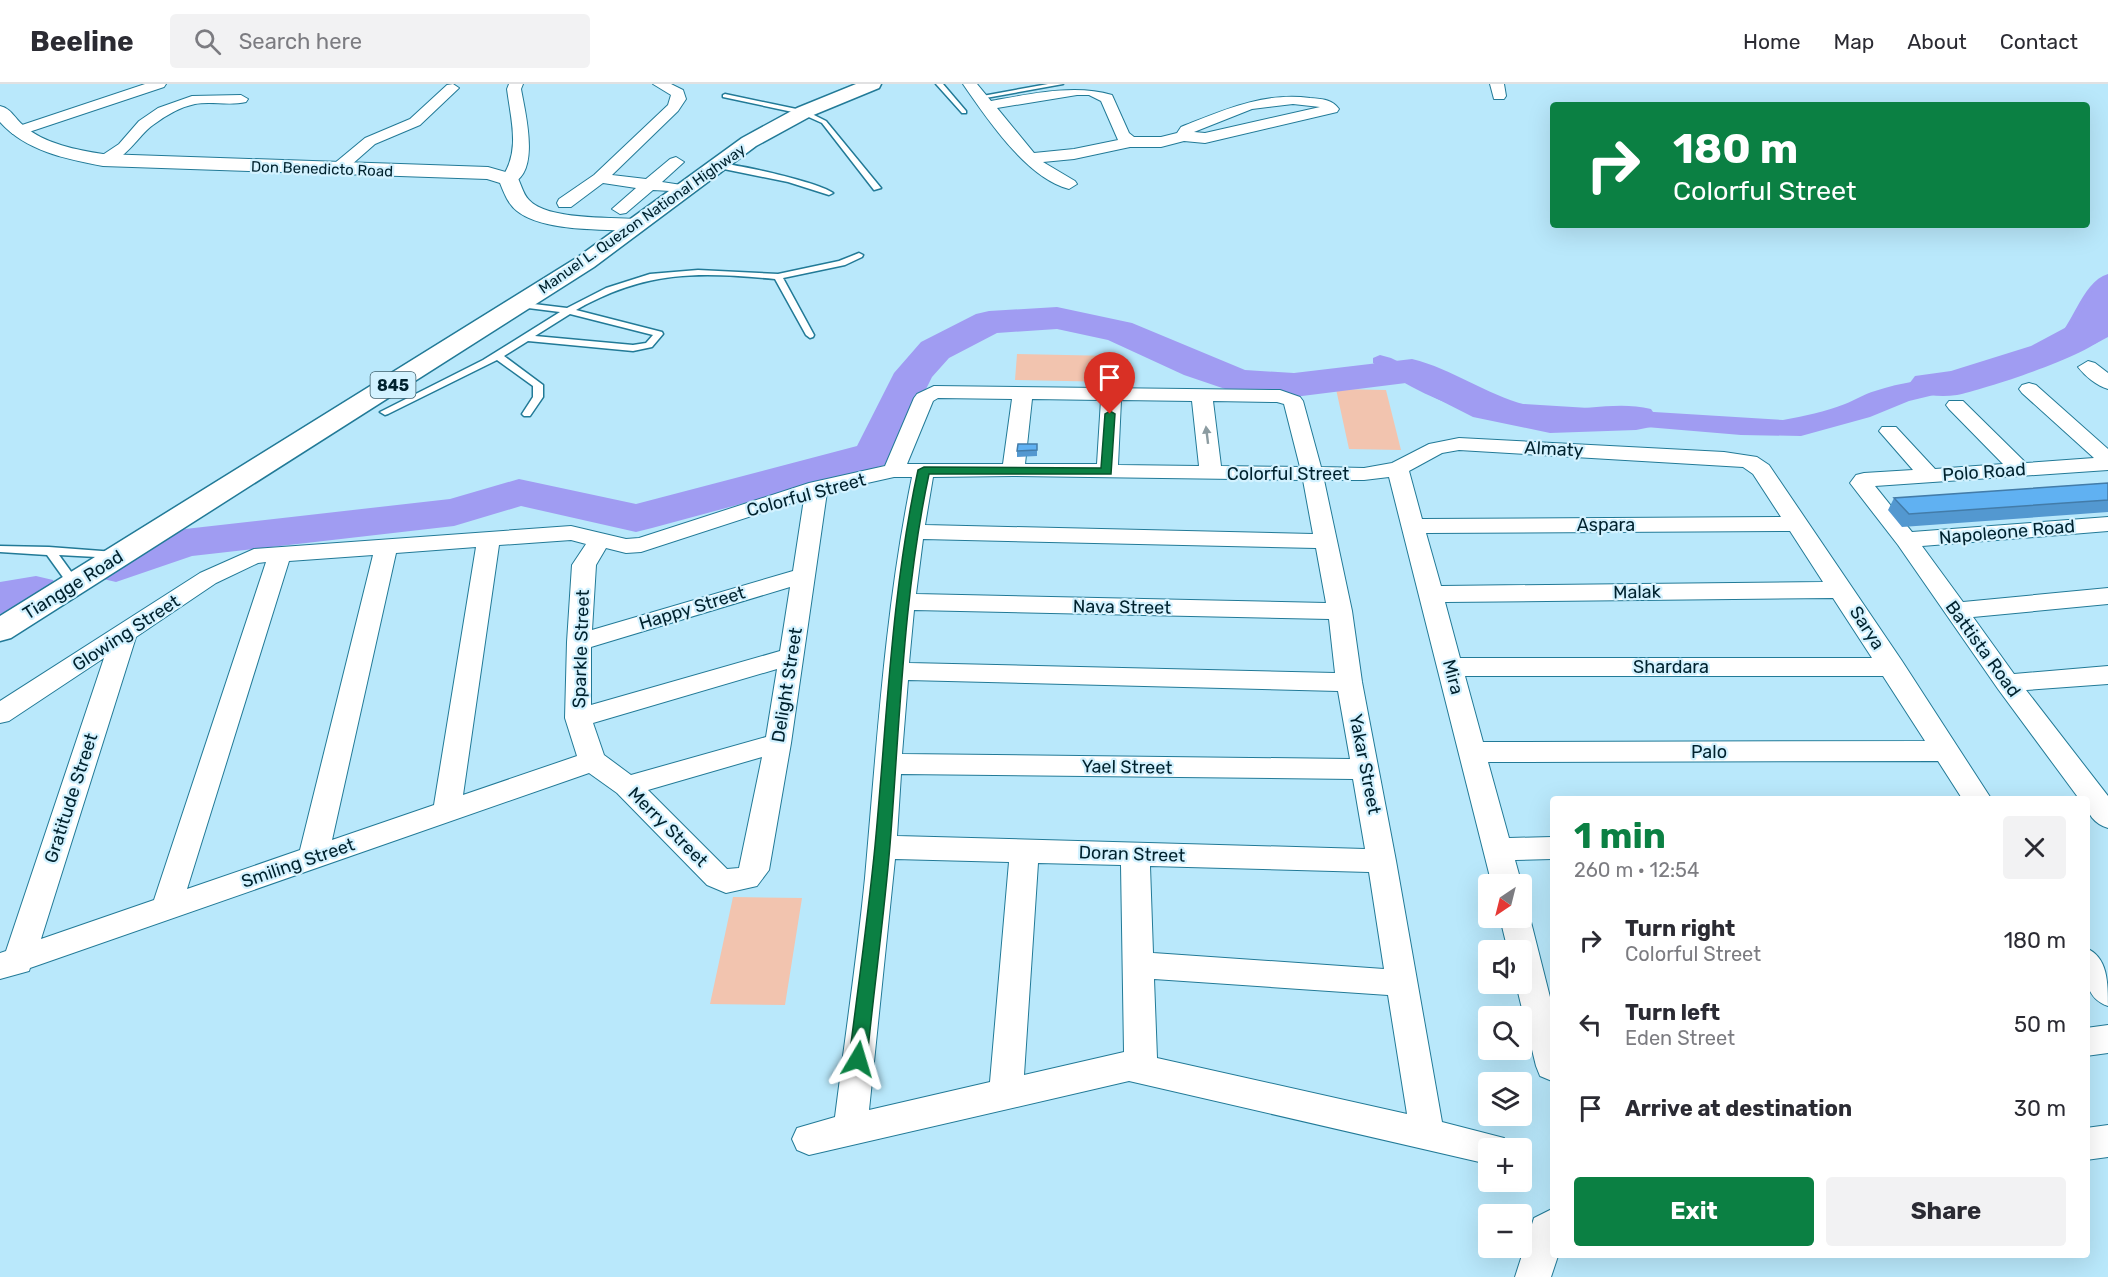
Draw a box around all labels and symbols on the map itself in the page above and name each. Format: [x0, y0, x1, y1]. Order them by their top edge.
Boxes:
street label: Manuel L. Quezon National Highway [535, 140, 749, 298]
street label: Don Benedicto Road [251, 158, 393, 180]
pin [1084, 352, 1135, 414]
road number: 845 [370, 372, 416, 398]
one-way arrow [1202, 426, 1211, 445]
street label: Almaty [1524, 436, 1584, 462]
street label: Polo Road [1942, 458, 2026, 486]
street label: Colorful Street [1227, 463, 1349, 485]
street label: Colorful Street [744, 469, 868, 521]
street label: Aspara [1577, 514, 1635, 536]
street label: Napoleone Road [1938, 515, 2076, 549]
street label: Tiangge Road [19, 545, 127, 625]
street label: Happy Street [636, 581, 748, 635]
street label: Malak [1613, 581, 1662, 603]
street label: Sparkle Street [568, 589, 594, 709]
street label: Glowing Street [68, 590, 184, 676]
street label: Nava Street [1073, 595, 1171, 619]
street label: Battista Road [1941, 597, 2025, 701]
street label: Sarya [1845, 602, 1889, 654]
street label: Delight Street [767, 626, 807, 744]
street label: Shardara [1633, 656, 1709, 678]
street label: Mira [1438, 657, 1468, 697]
street label: Yakar Street [1344, 712, 1386, 816]
street label: Gratitude Street [40, 730, 102, 866]
street label: Palo [1691, 741, 1727, 763]
street label: Yael Street [1081, 755, 1173, 779]
street label: Merry Street [623, 782, 713, 872]
street label: Smiling Street [238, 833, 358, 893]
street label: Doran Street [1078, 841, 1186, 867]
north arrow [1478, 874, 1532, 928]
position arrow [826, 1027, 890, 1091]

